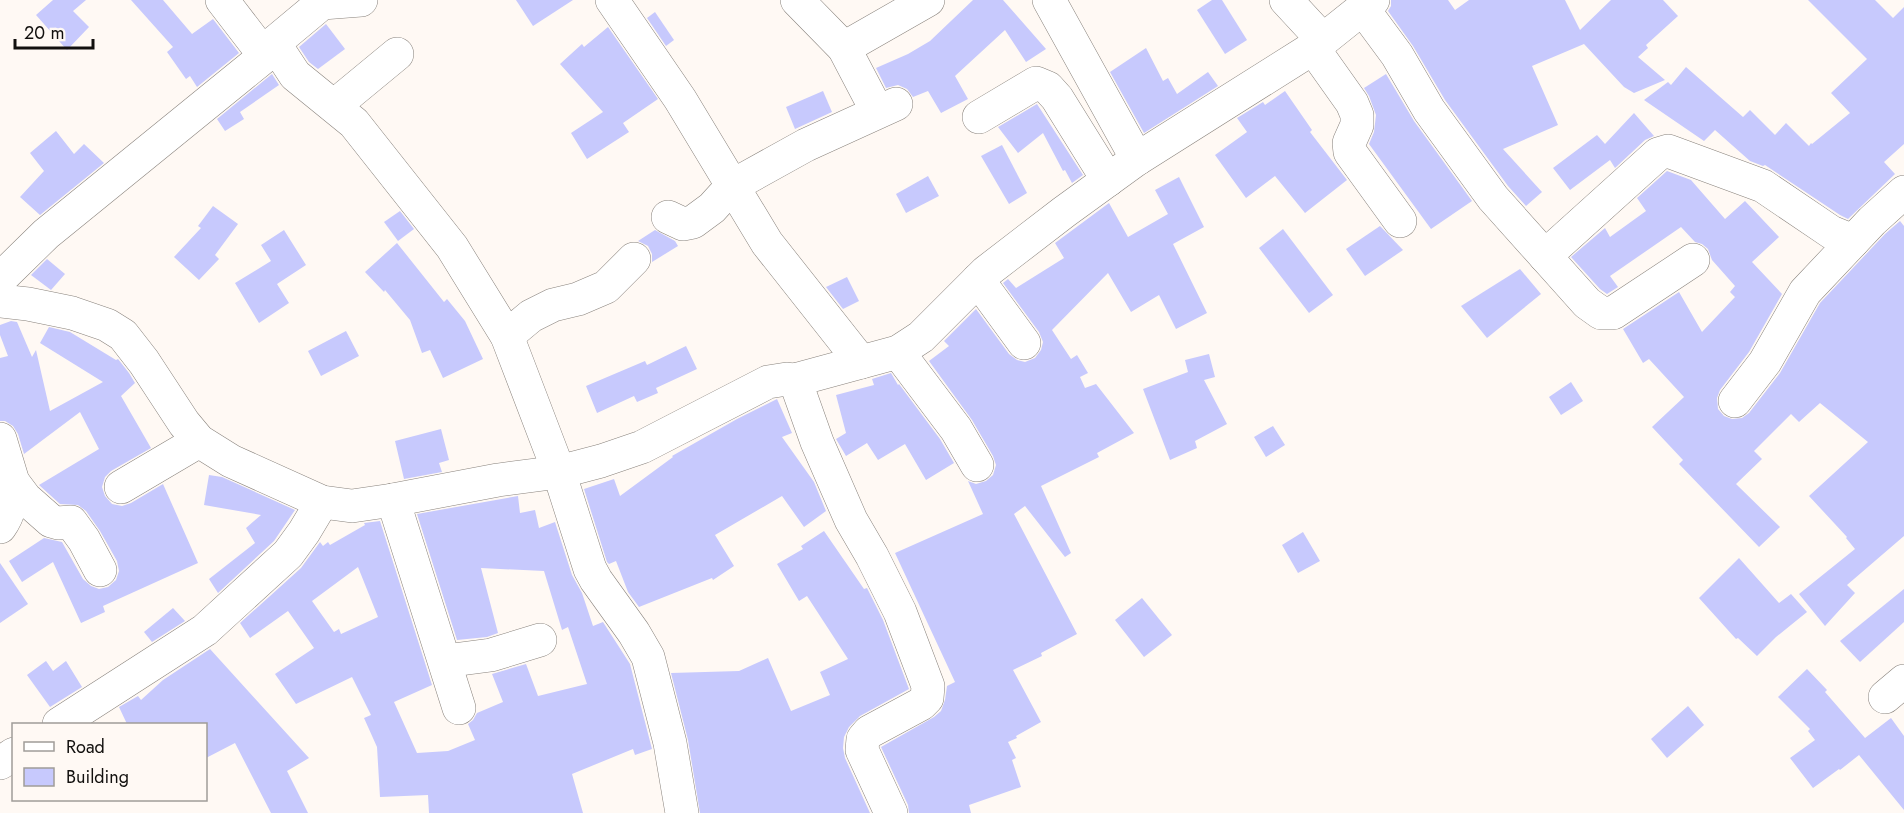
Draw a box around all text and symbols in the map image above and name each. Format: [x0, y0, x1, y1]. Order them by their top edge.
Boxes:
scale bar [15, 12, 93, 50]
text: 20 m [24, 20, 64, 46]
legend [12, 723, 207, 801]
text: Road [66, 734, 105, 760]
text: Building [66, 764, 129, 790]

